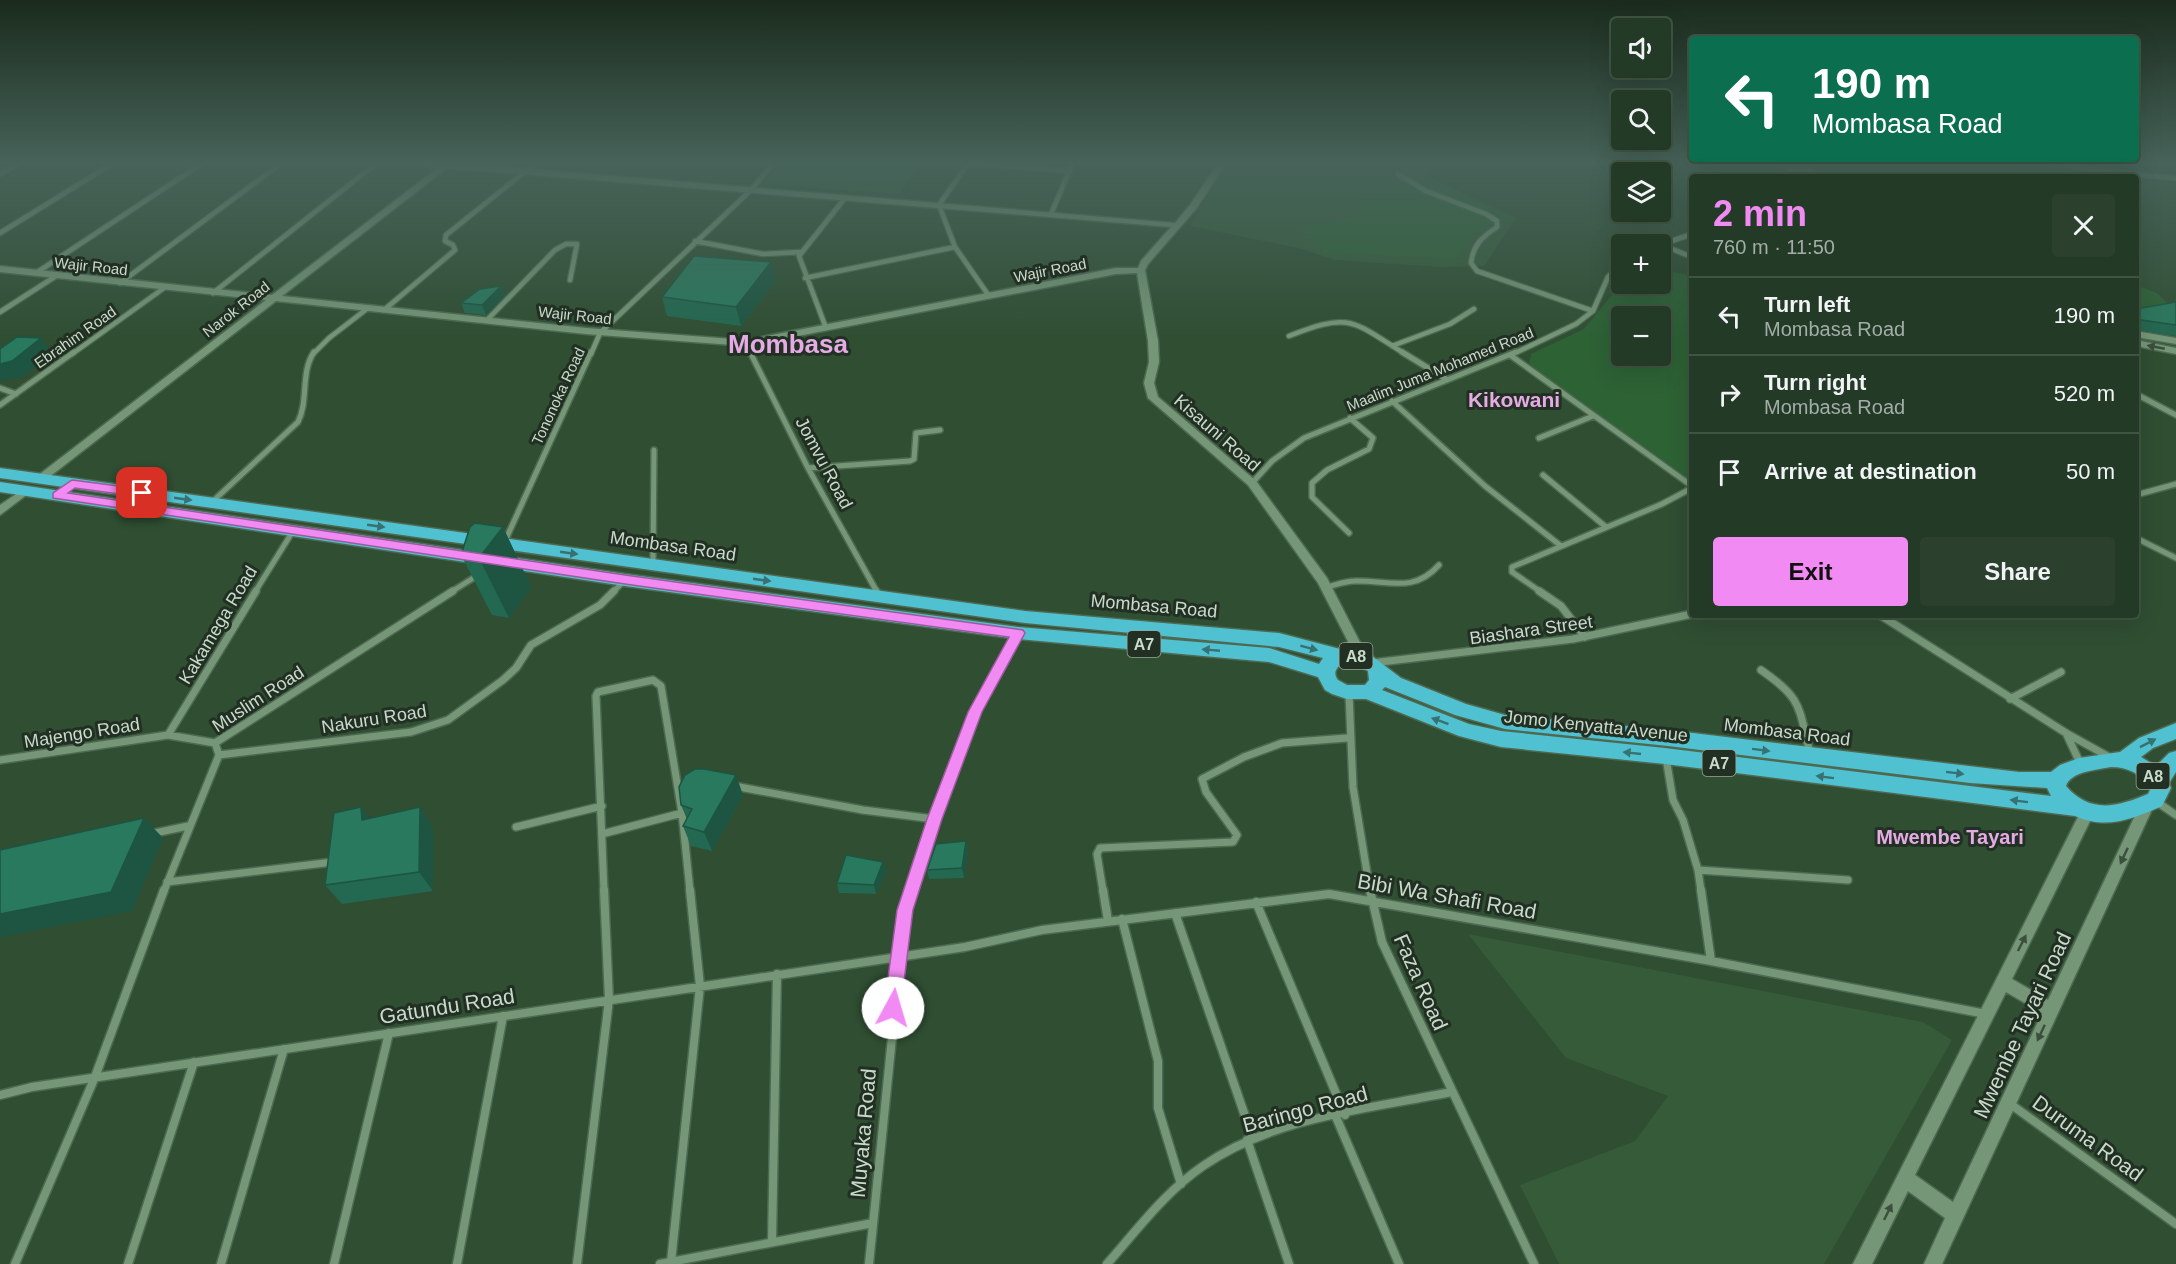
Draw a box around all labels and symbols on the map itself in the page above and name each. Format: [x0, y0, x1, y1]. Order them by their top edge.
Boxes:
street label: Wajir Road [53, 254, 129, 278]
street label: Wajir Road [1012, 255, 1088, 285]
street label: Narok Road [199, 278, 273, 340]
street label: Ebrahim Road [31, 303, 119, 371]
street label: Wajir Road [537, 303, 613, 327]
street label: Maalim Juma Mohamed Road [1344, 324, 1536, 414]
district label: Mombasa [728, 329, 848, 359]
one-way arrow [2147, 342, 2165, 352]
street label: Tononoka Road [528, 345, 588, 447]
district label: Kikowani [1468, 388, 1560, 411]
street label: Kisauni Road [1170, 390, 1264, 476]
street label: Jomvu Road [791, 414, 857, 512]
pin [116, 467, 167, 518]
one-way arrow [173, 494, 192, 503]
one-way arrow [367, 521, 386, 530]
street label: Mombasa Road [609, 527, 737, 565]
one-way arrow [560, 548, 579, 557]
street label: Kakamega Road [175, 562, 261, 688]
one-way arrow [753, 575, 772, 584]
street label: Mombasa Road [1090, 591, 1218, 621]
street label: Biashara Street [1468, 611, 1594, 649]
road number: A7 [1128, 631, 1160, 657]
road number: A8 [1340, 643, 1372, 669]
one-way arrow [1301, 644, 1319, 653]
one-way arrow [1201, 645, 1220, 655]
street label: Muslim Road [209, 662, 307, 736]
street label: Nakuru Road [320, 701, 428, 737]
street label: Jomo Kenyatta Avenue [1503, 706, 1689, 746]
street label: Majengo Road [23, 714, 141, 752]
street label: Mombasa Road [1723, 714, 1851, 750]
one-way arrow [1431, 716, 1449, 725]
one-way arrow [2140, 738, 2157, 748]
one-way arrow [1752, 746, 1771, 755]
one-way arrow [1622, 748, 1641, 757]
road number: A7 [1702, 750, 1736, 776]
road number: A8 [2136, 763, 2170, 789]
one-way arrow [1946, 769, 1965, 778]
one-way arrow [1816, 772, 1835, 781]
one-way arrow [2009, 797, 2028, 806]
district label: Mwembe Tayari [1876, 826, 2024, 848]
one-way arrow [2119, 848, 2128, 865]
street label: Bibi Wa Shafi Road [1356, 869, 1538, 923]
street label: Mwembe Tayari Road [1969, 928, 2075, 1122]
street label: Faza Road [1390, 930, 1452, 1034]
one-way arrow [2018, 935, 2027, 952]
position arrow [861, 976, 925, 1040]
street label: Gatundu Road [378, 984, 516, 1028]
one-way arrow [2036, 1024, 2046, 1042]
street label: Muyaka Road [846, 1067, 880, 1199]
street label: Baringo Road [1240, 1081, 1370, 1137]
street label: Duruma Road [2028, 1090, 2148, 1186]
one-way arrow [1884, 1203, 1893, 1220]

